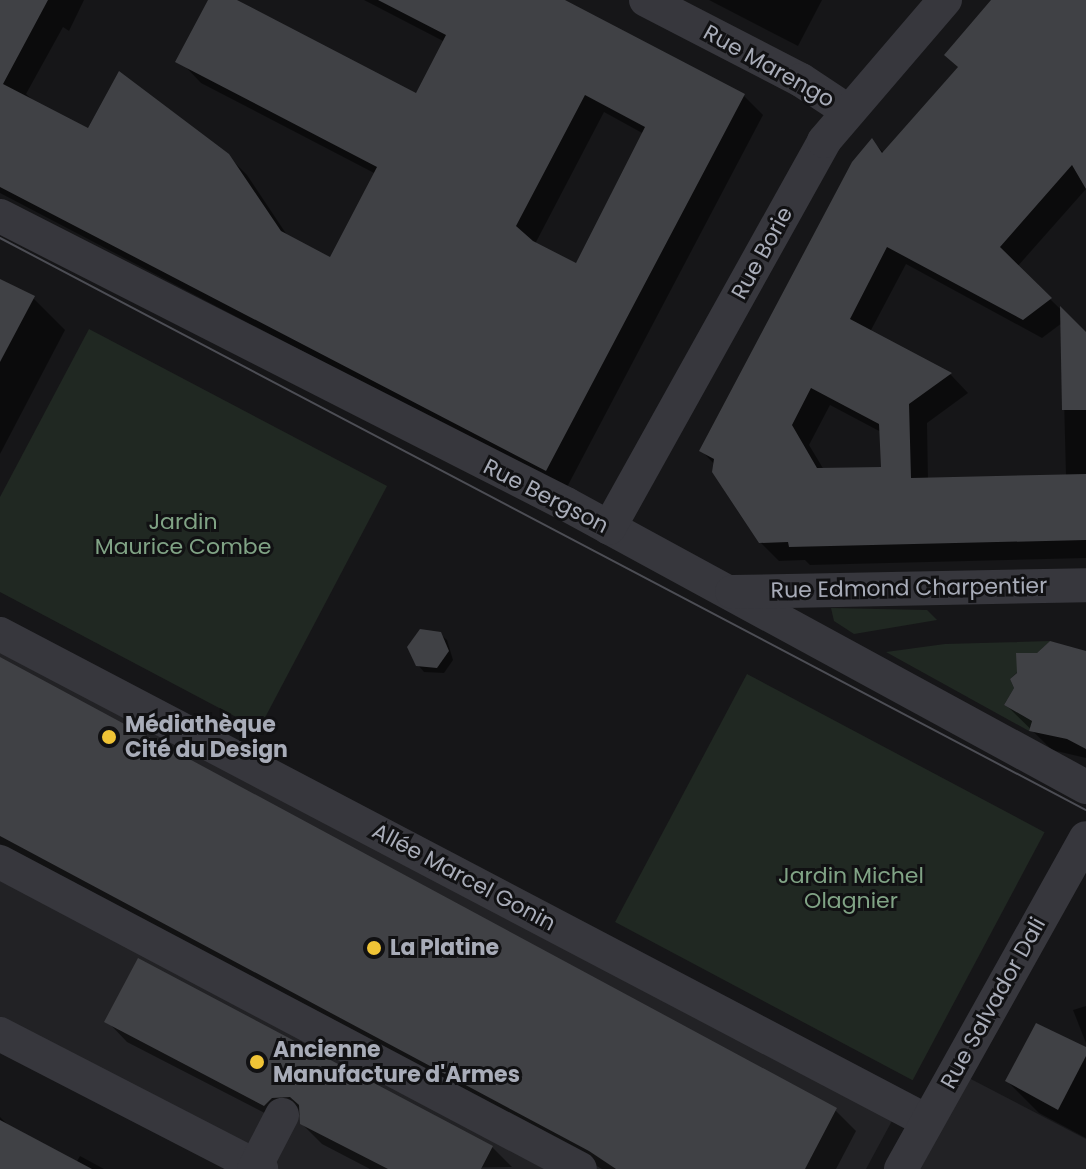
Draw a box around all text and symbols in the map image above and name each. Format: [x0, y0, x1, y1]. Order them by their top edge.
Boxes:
street label: Rue Marengo [699, 19, 839, 113]
street label: Rue Borie [726, 202, 798, 304]
street label: Rue Bergson [479, 453, 613, 539]
park label: Jardin Maurice Combe [95, 508, 271, 560]
street label: Rue Edmond Charpentier [770, 572, 1048, 604]
place label: Médiathèque Cité du Design [125, 711, 288, 762]
marker: Médiathèque Cité du Design [100, 728, 118, 746]
street label: Allée Marcel Gonin [368, 817, 560, 937]
park label: Jardin Michel Olagnier [778, 862, 924, 914]
street label: Rue Salvador Dali [935, 913, 1051, 1093]
place label: La Platine [390, 935, 499, 961]
marker: La Platine [365, 939, 383, 957]
place label: Ancienne Manufacture d'Armes [273, 1036, 520, 1088]
marker: Ancienne Manufacture d'Armes [248, 1053, 266, 1071]

